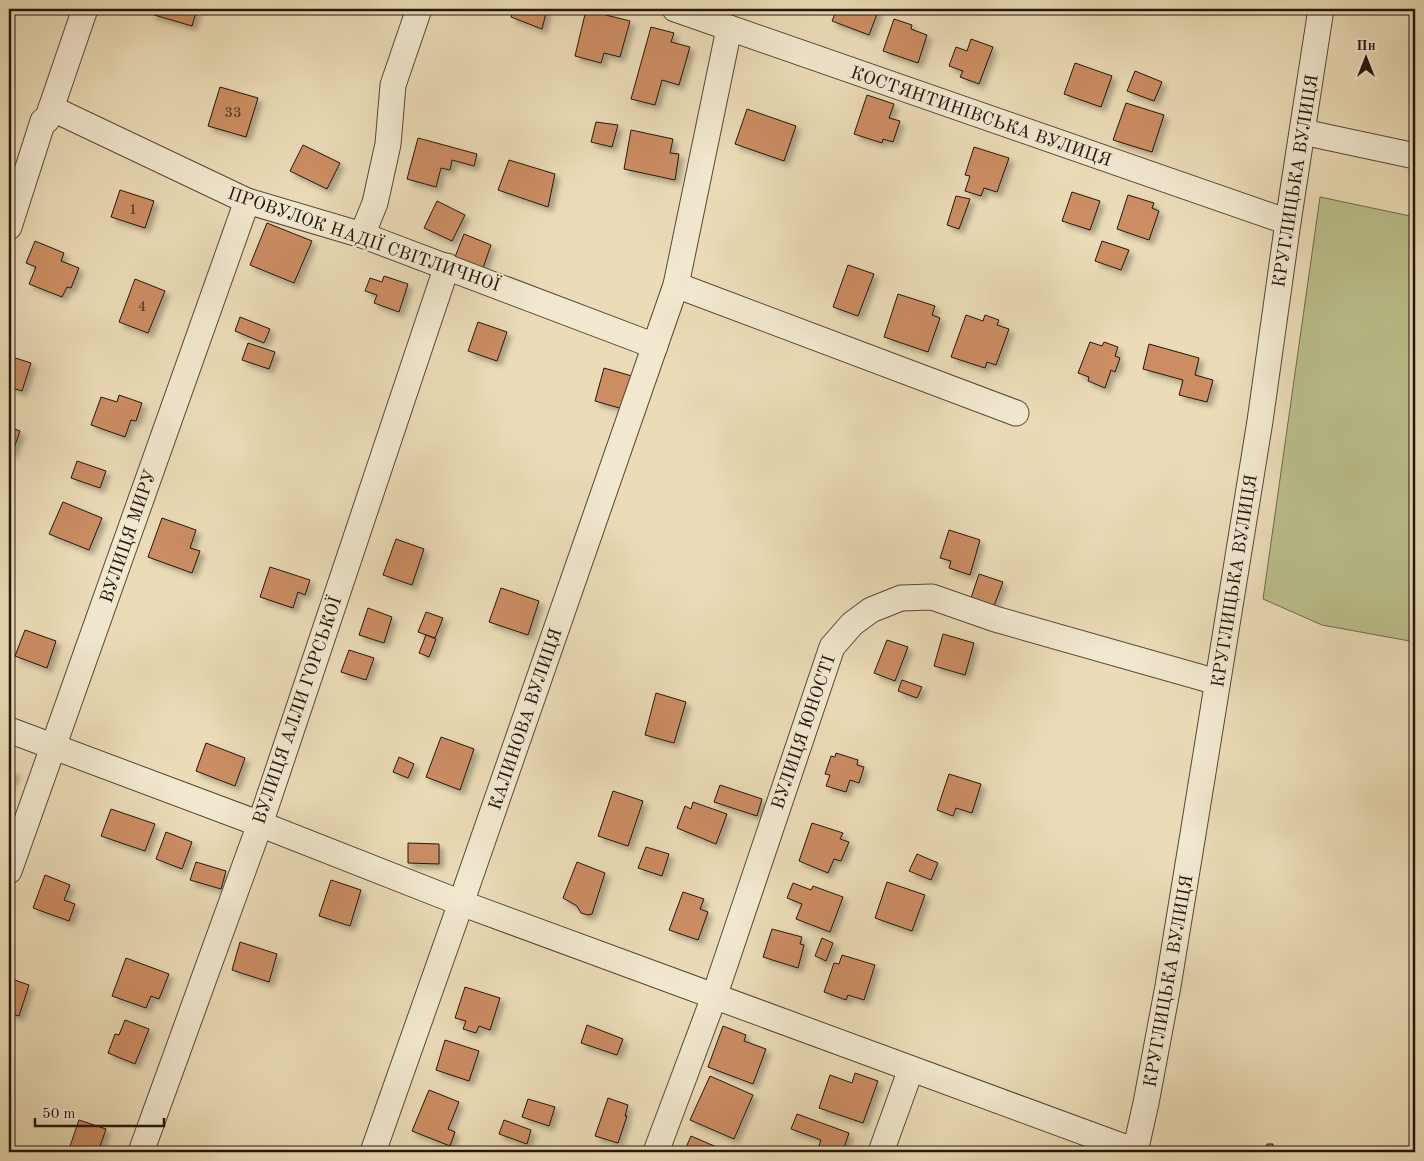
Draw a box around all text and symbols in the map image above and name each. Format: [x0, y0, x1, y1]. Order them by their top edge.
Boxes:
north arrow [1342, 32, 1392, 82]
text: Пн [1356, 39, 1376, 53]
street label: КОСТЯНТИНІВСЬКА ВУЛИЦЯ [848, 64, 1114, 170]
street label: КРУГЛИЦЬКА ВУЛИЦЯ [1270, 73, 1322, 289]
house number: 33 [224, 106, 242, 121]
street label: ПРОВУЛОК НАДІЇ СВІТЛИЧНОЇ [225, 182, 503, 295]
house number: 1 [129, 203, 137, 218]
house number: 4 [138, 300, 146, 315]
street label: ВУЛИЦЯ МИРУ [98, 467, 160, 605]
street label: КРУГЛИЦЬКА ВУЛИЦЯ [1209, 473, 1261, 689]
street label: ВУЛИЦЯ АЛЛИ ГОРСЬКОЇ [248, 593, 345, 826]
street label: КАЛИНОВА ВУЛИЦЯ [486, 626, 566, 813]
street label: ВУЛИЦЯ ЮНОСТІ [769, 653, 839, 812]
street label: КРУГЛИЦЬКА ВУЛИЦЯ [1141, 874, 1197, 1089]
scale bar [35, 1096, 164, 1128]
text: 50 m [42, 1107, 76, 1122]

